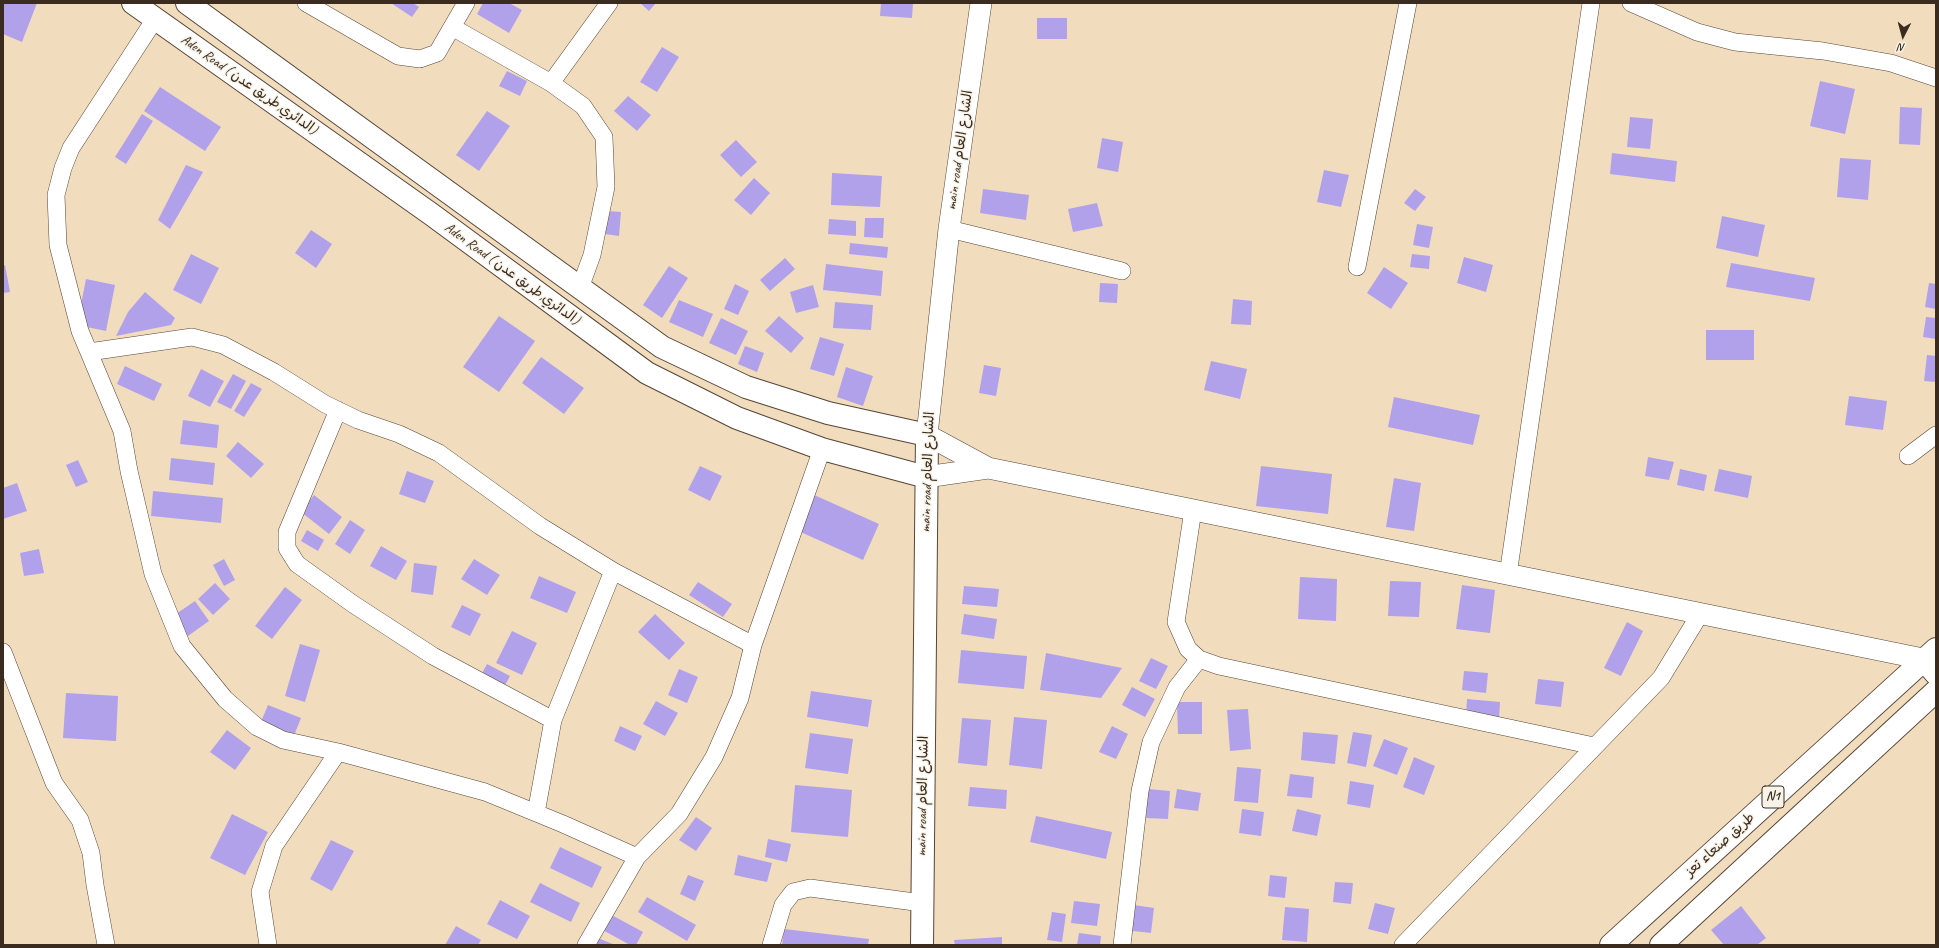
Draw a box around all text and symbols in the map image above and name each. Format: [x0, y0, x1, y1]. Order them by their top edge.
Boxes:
north arrow [1883, 16, 1923, 56]
street label: Aden Road ( الدائري,طريق عدن) [177, 31, 321, 139]
text: N [1898, 41, 1906, 55]
street label: main road الشارع العام [943, 89, 977, 211]
street label: Aden Road ( الدائري,طريق عدن) [441, 219, 583, 329]
street label: main road الشارع العام [918, 411, 938, 533]
street label: main road الشارع العام [914, 736, 932, 856]
road number: N1 [1762, 786, 1784, 808]
street label: طريق صنعاء تعز [1682, 809, 1758, 881]

